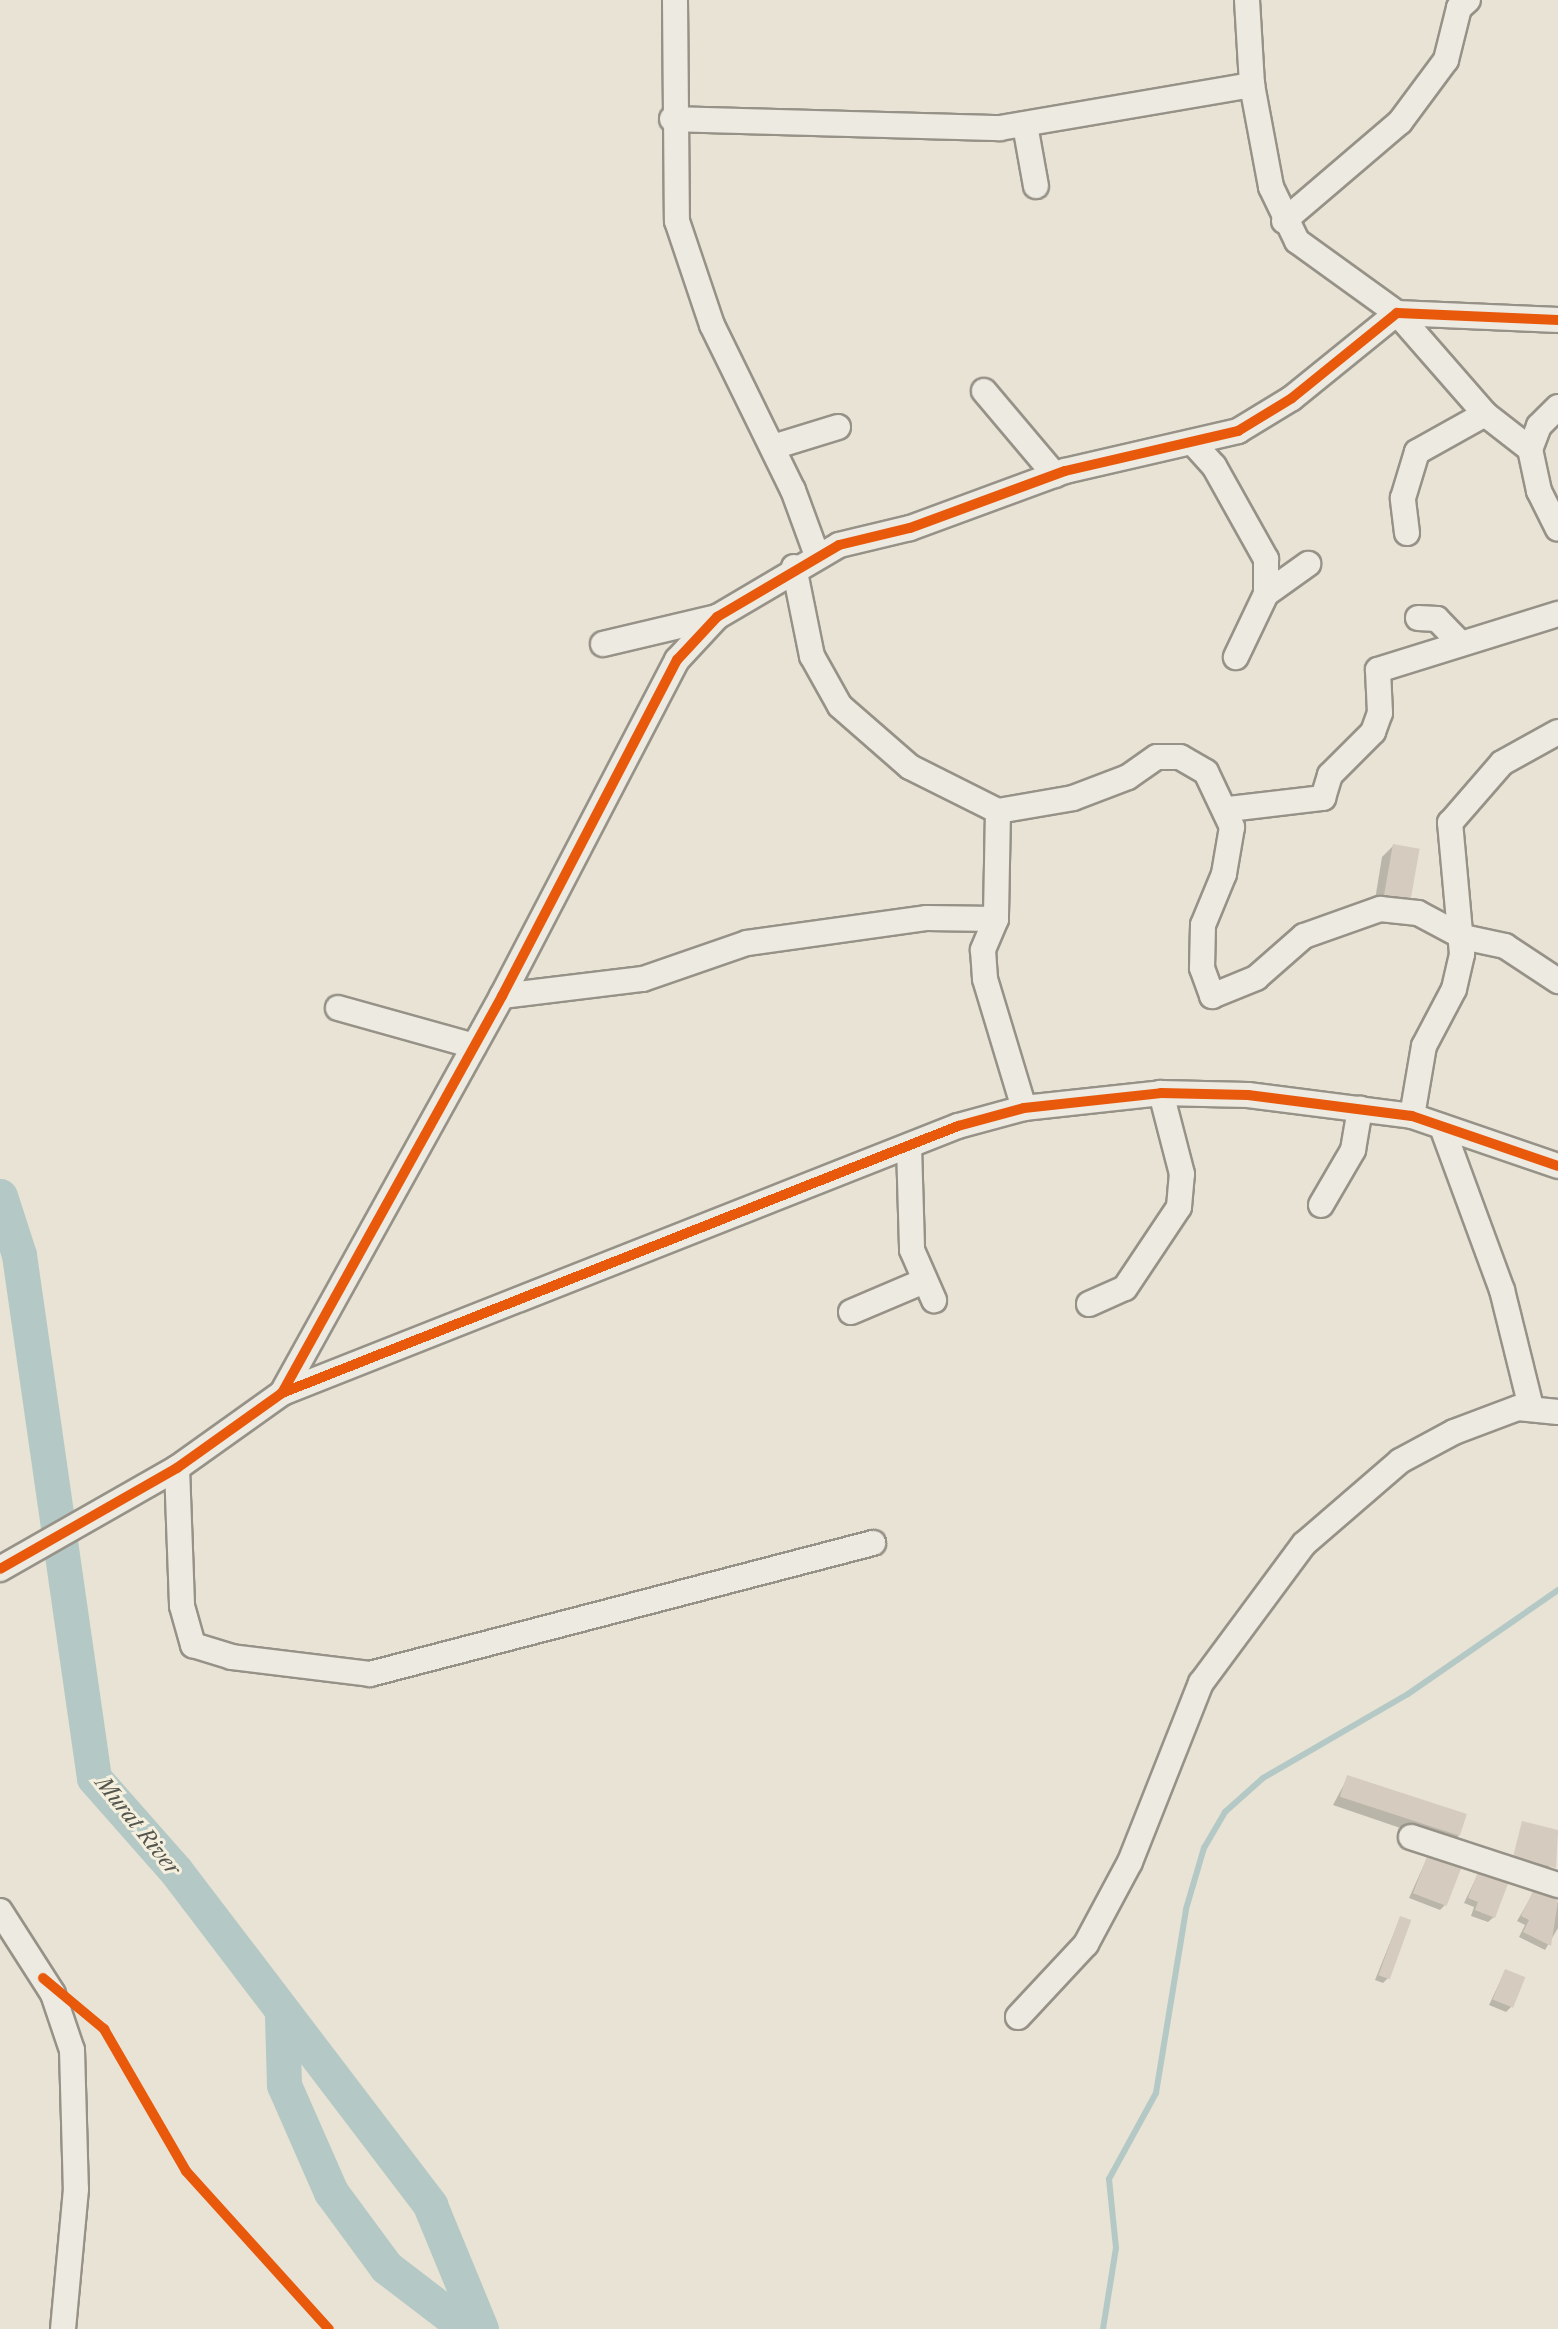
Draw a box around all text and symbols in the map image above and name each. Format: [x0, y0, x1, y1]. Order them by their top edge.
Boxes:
water label: Murat River [90, 1771, 186, 1881]

